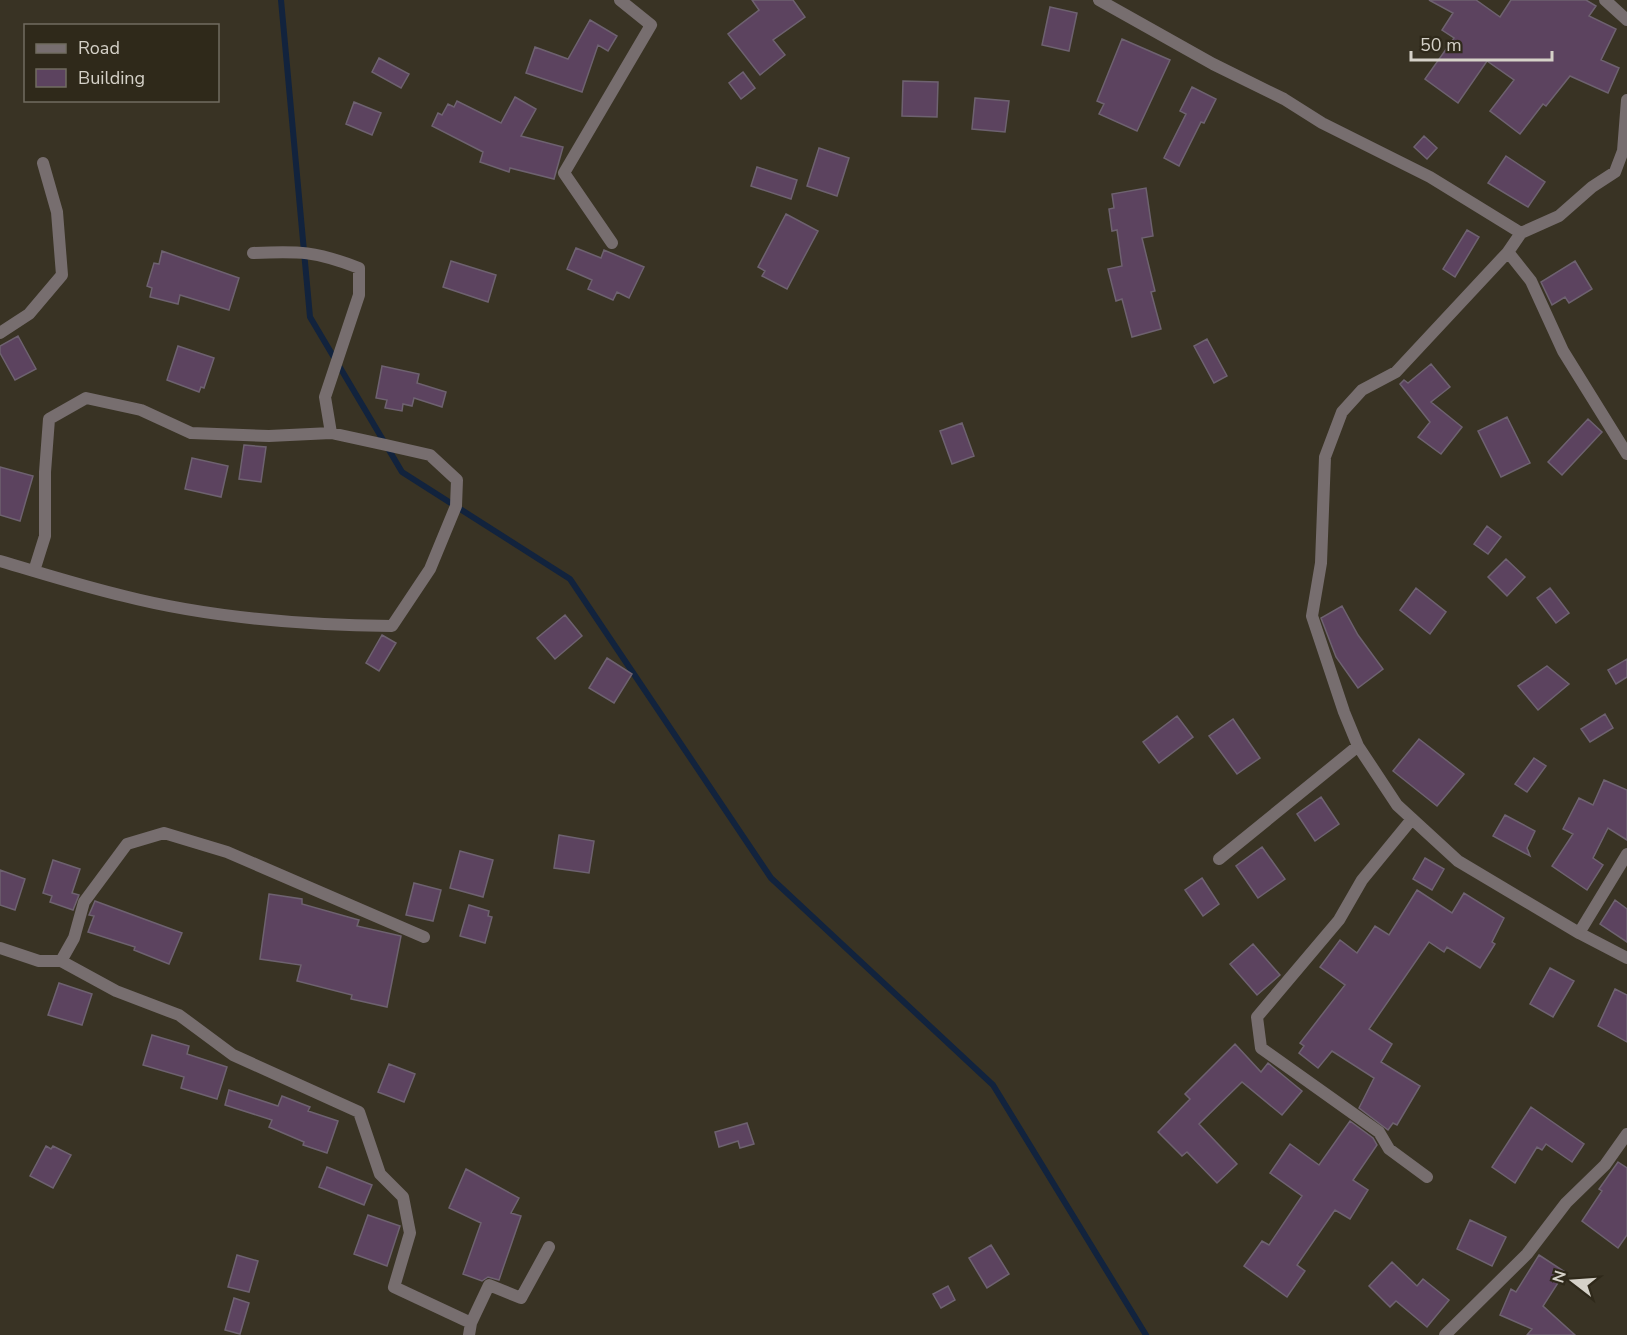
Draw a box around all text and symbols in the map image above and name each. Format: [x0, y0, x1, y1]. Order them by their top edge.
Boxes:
legend [24, 24, 219, 102]
scale bar [1411, 24, 1552, 62]
text: 50 m [1420, 33, 1462, 57]
text: Road [78, 36, 120, 60]
text: Building [78, 66, 145, 90]
north arrow [1543, 1251, 1603, 1311]
text: N [1547, 1268, 1572, 1286]

